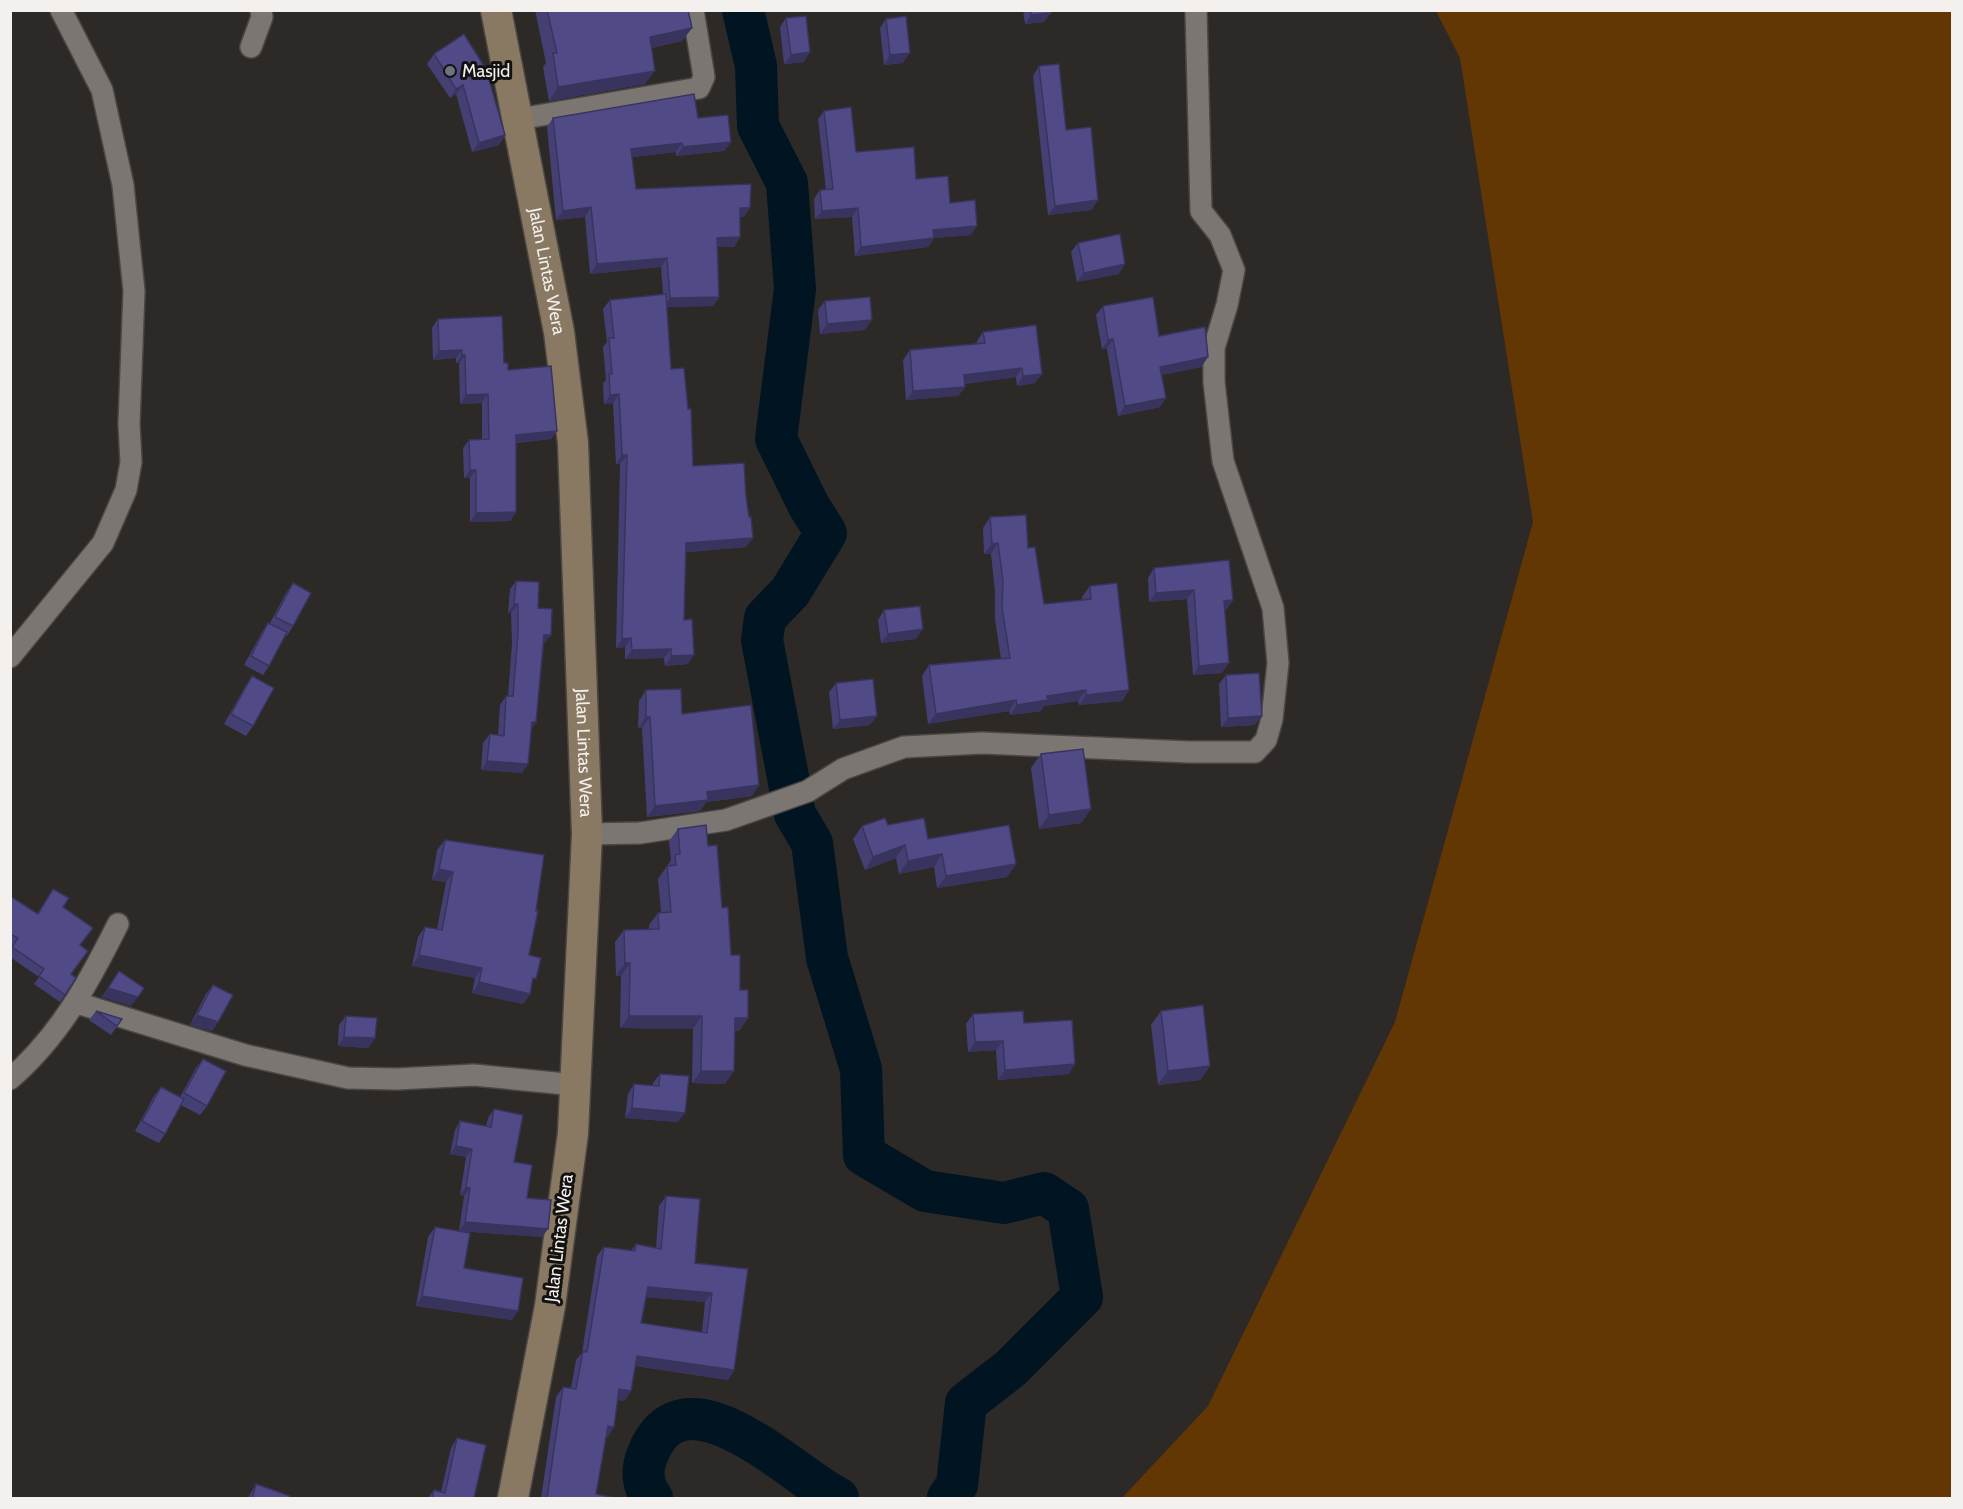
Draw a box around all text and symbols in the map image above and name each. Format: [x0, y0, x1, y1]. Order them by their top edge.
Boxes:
place label: Masjid [462, 60, 510, 82]
marker: Masjid [443, 64, 457, 78]
street label: Jalan Lintas Wera [524, 205, 570, 337]
street label: Jalan Lintas Wera [571, 687, 597, 818]
street label: Jalan Lintas Wera [540, 1172, 578, 1304]

